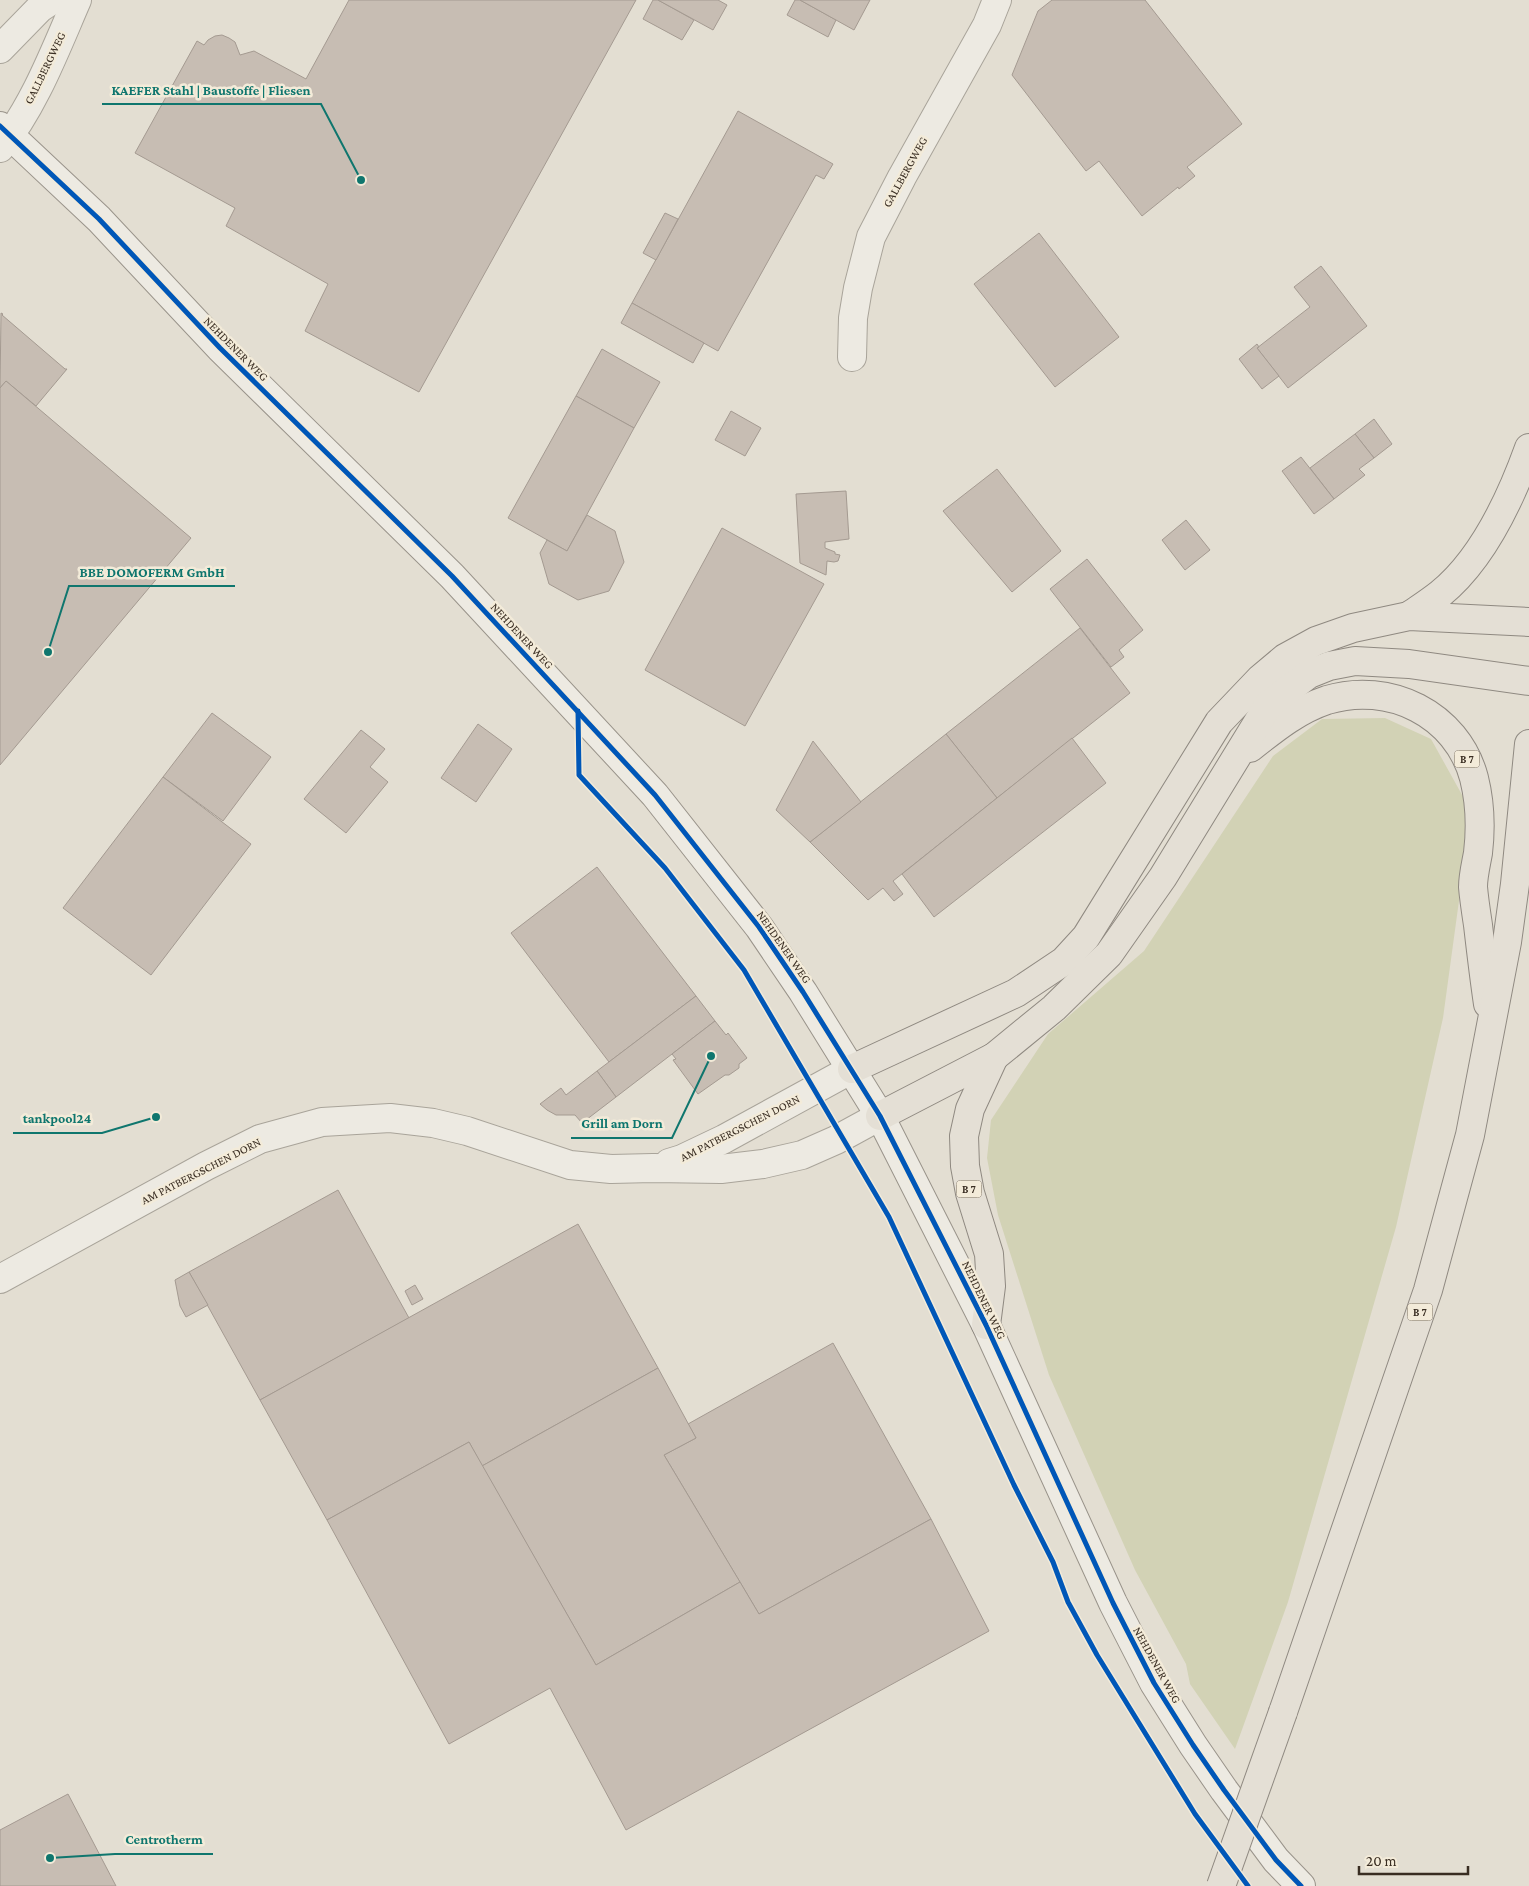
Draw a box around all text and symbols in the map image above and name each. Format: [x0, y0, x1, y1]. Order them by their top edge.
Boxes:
street label: GALLBERGWEG [21, 29, 69, 106]
callout: KAEFER Stahl | Baustoffe | Fliesen [102, 75, 321, 104]
text: KAEFER Stahl | Baustoffe | Fliesen [112, 82, 310, 98]
street label: GALLBERGWEG [880, 134, 930, 210]
street label: NEHDENER WEG [201, 314, 271, 384]
callout: BBE DOMOFERM GmbH [69, 557, 235, 586]
text: BBE DOMOFERM GmbH [79, 564, 225, 580]
street label: NEHDENER WEG [488, 600, 556, 672]
road number: B 7 [1454, 751, 1480, 768]
street label: NEHDENER WEG [754, 908, 814, 986]
street label: AM PATBERGSCHEN DORN [678, 1092, 802, 1164]
callout: tankpool24 [13, 1104, 102, 1133]
callout: Grill am Dorn [571, 1109, 672, 1138]
text: tankpool24 [23, 1110, 92, 1126]
text: Grill am Dorn [581, 1115, 663, 1131]
street label: AM PATBERGSCHEN DORN [139, 1135, 263, 1207]
road number: B 7 [956, 1180, 982, 1198]
street label: NEHDENER WEG [959, 1259, 1009, 1342]
road number: B 7 [1408, 1304, 1432, 1320]
street label: NEHDENER WEG [1130, 1624, 1184, 1706]
callout: Centrotherm [115, 1825, 213, 1854]
text: Centrotherm [125, 1831, 203, 1847]
scale bar [1359, 1844, 1468, 1876]
text: 20 m [1366, 1853, 1397, 1869]

